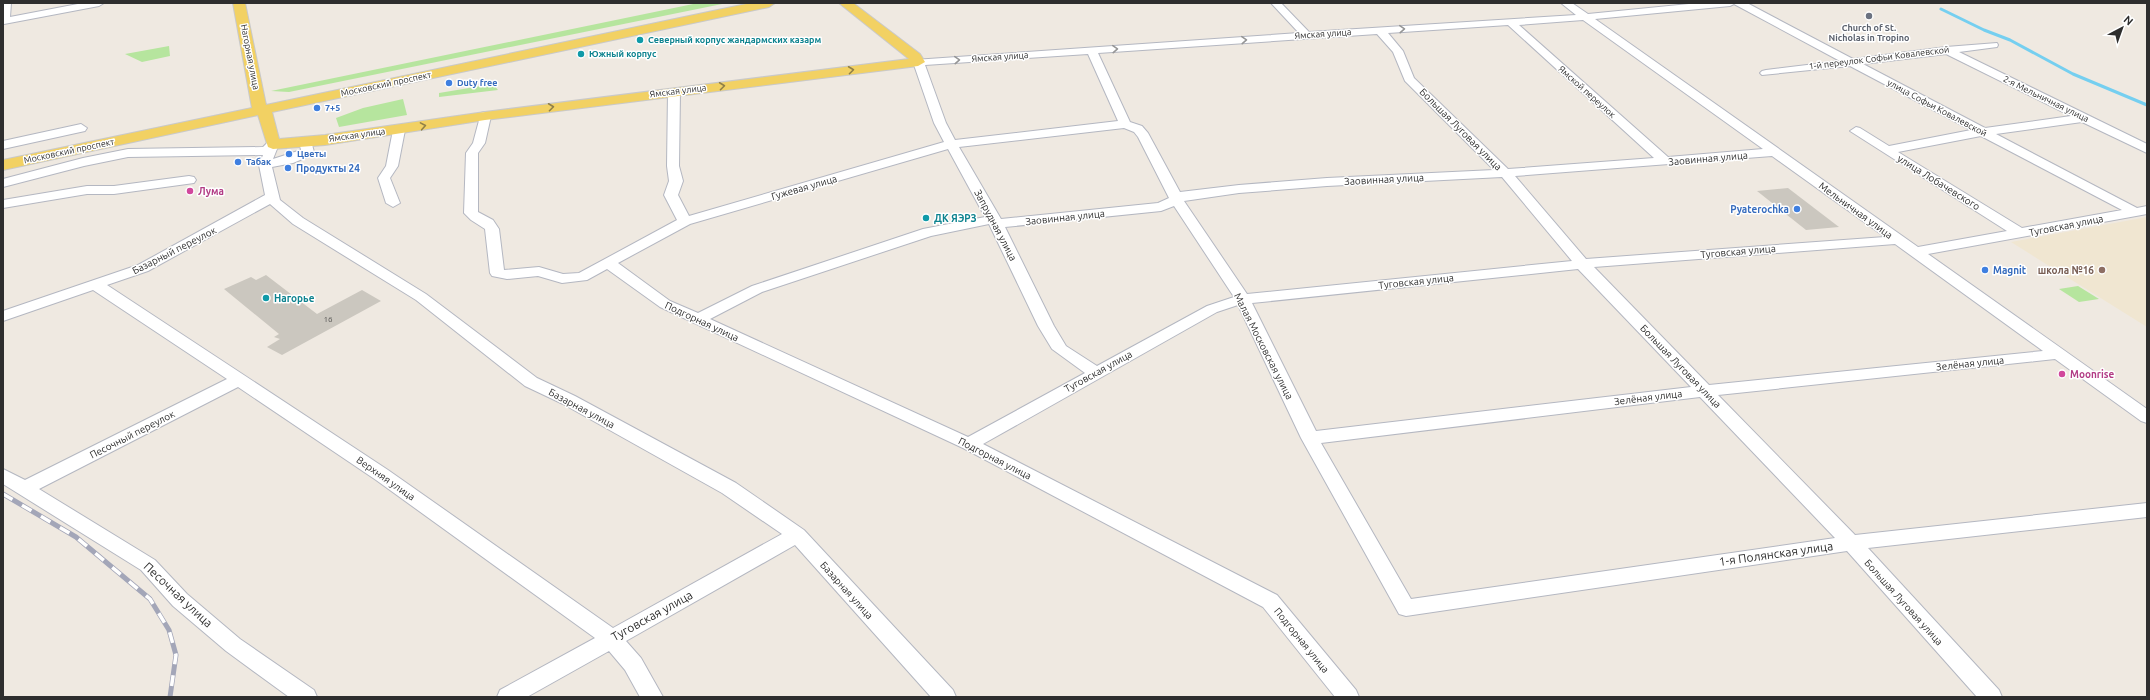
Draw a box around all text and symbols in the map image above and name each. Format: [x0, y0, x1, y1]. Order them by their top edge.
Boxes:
north arrow [2102, 8, 2142, 48]
marker: Church of St. Nicholas in Tropino [1864, 11, 1874, 21]
text: N [2122, 13, 2136, 28]
street label: Нагорная улица [239, 23, 261, 91]
place label: Church of St. Nicholas in Tropino [1829, 23, 1909, 43]
one-way arrow [1399, 25, 1405, 34]
street label: Ямская улица [1294, 27, 1352, 41]
marker: Северный корпус жандармских казарм [635, 35, 645, 45]
place label: Северный корпус жандармских казарм [648, 35, 821, 45]
one-way arrow [1241, 35, 1247, 44]
street label: 1-й переулок Софьи Ковалевской [1808, 44, 1950, 72]
one-way arrow [1112, 45, 1118, 54]
marker: Южный корпус [576, 49, 586, 59]
place label: Южный корпус [589, 49, 657, 59]
street label: Ямская улица [971, 50, 1029, 64]
one-way arrow [954, 55, 960, 64]
street label: Ямской переулок [1556, 64, 1618, 120]
one-way arrow [848, 66, 854, 75]
street label: Московский проспект [340, 70, 432, 98]
street label: 2-я Мельничная улица [2002, 74, 2090, 124]
marker: Duty free [444, 78, 454, 88]
place label: Duty free [457, 78, 497, 88]
street label: улица Софьи Ковалевской [1886, 78, 1988, 138]
one-way arrow [719, 82, 725, 91]
street label: Ямская улица [649, 83, 707, 99]
street label: Большая Луговая улица [1417, 86, 1504, 173]
marker: 7+5 [312, 103, 322, 113]
place label: 7+5 [325, 103, 340, 113]
one-way arrow [548, 103, 554, 112]
one-way arrow [420, 122, 426, 131]
street label: Ямская улица [328, 126, 386, 144]
street label: Московский проспект [23, 137, 115, 165]
marker: Цветы [284, 149, 294, 159]
place label: Цветы [297, 149, 326, 159]
street label: Заовинная улица [1668, 150, 1748, 167]
street label: улица Лобачевского [1896, 153, 1982, 212]
marker: Табак [233, 157, 243, 167]
place label: Табак [246, 157, 272, 167]
marker: Продукты 24 [283, 163, 293, 173]
place label: Продукты 24 [296, 163, 360, 174]
street label: Заовинная улица [1344, 172, 1424, 187]
street label: Гужевая улица [770, 173, 838, 202]
street label: Мельничная улица [1817, 180, 1895, 241]
marker: Лума [185, 186, 195, 196]
place label: Лума [198, 186, 224, 197]
street label: Запрудная улица [972, 188, 1019, 263]
place label: Pyaterochka [1730, 204, 1789, 215]
marker: Pyaterochka [1792, 204, 1802, 214]
street label: Заовинная улица [1025, 208, 1105, 227]
marker: ДК ЯЭРЗ [921, 213, 931, 223]
place label: ДК ЯЭРЗ [934, 213, 977, 224]
street label: Туговская улица [2028, 213, 2104, 238]
street label: Базарный переулок [130, 225, 218, 276]
street label: Туговская улица [1700, 243, 1776, 260]
marker: Magnit [1980, 265, 1990, 275]
place label: Magnit [1993, 265, 2027, 276]
place label: школа №16 [2038, 265, 2094, 276]
marker: школа №16 [2097, 265, 2107, 275]
street label: Туговская улица [1378, 272, 1454, 291]
street label: Малая Московская улица [1232, 291, 1295, 401]
marker: Нагорье [261, 293, 271, 303]
place label: Нагорье [274, 293, 315, 304]
street label: Подгорная улица [663, 299, 741, 343]
house number: 16 [323, 315, 333, 324]
street label: Большая Луговая улица [1638, 323, 1723, 410]
street label: Туговская улица [1062, 348, 1134, 395]
street label: Зелёная улица [1935, 354, 2005, 373]
marker: Moonrise [2057, 369, 2067, 379]
place label: Moonrise [2070, 369, 2114, 380]
street label: Базарная улица [547, 386, 617, 430]
street label: Зелёная улица [1613, 388, 1683, 407]
street label: Песочный переулок [88, 408, 176, 461]
street label: Подгорная улица [956, 435, 1033, 482]
street label: Верхняя улица [354, 454, 417, 503]
street label: 1-я Полянская улица [1718, 539, 1834, 568]
street label: Большая Луговая улица [1862, 557, 1945, 647]
street label: Базарная улица [818, 559, 875, 621]
street label: Песочная улица [141, 560, 215, 630]
street label: Туговская улица [609, 588, 695, 643]
street label: Подгорная улица [1272, 606, 1331, 675]

